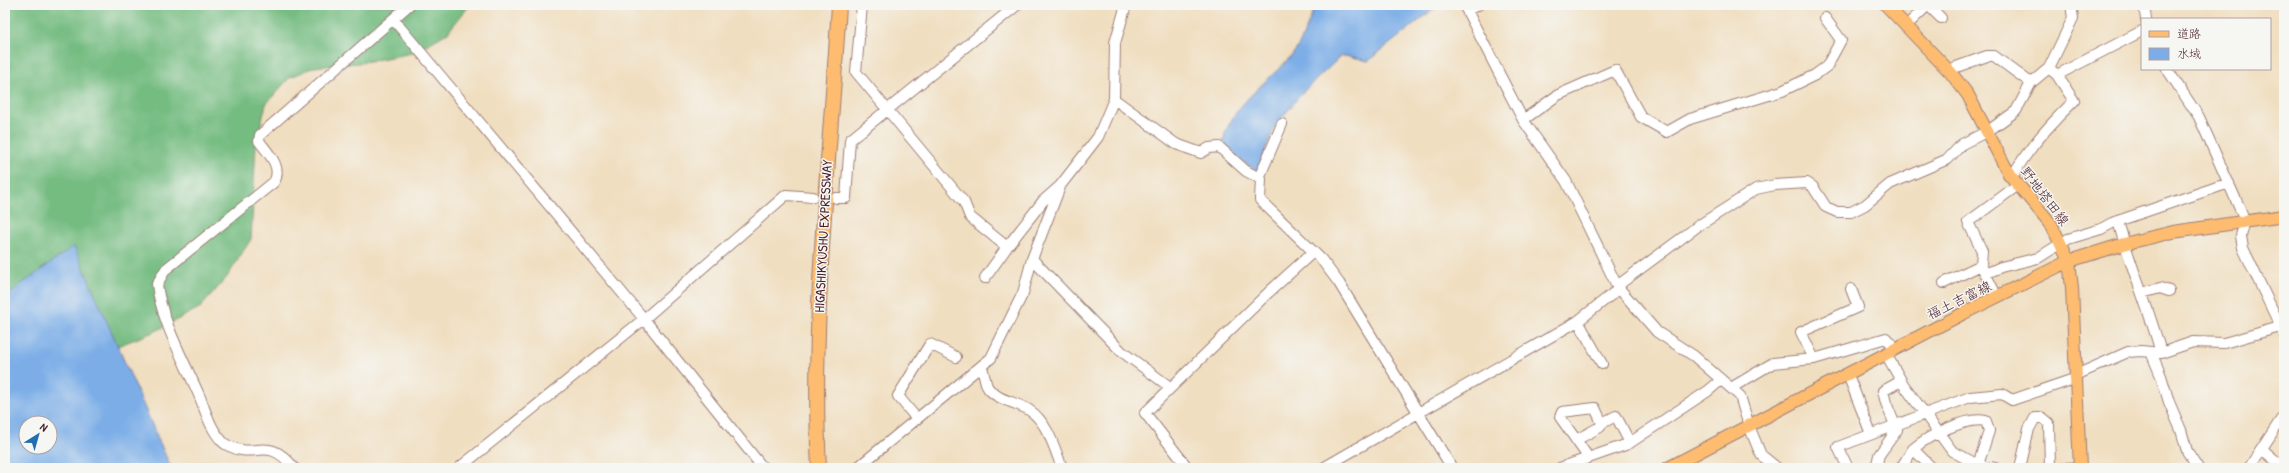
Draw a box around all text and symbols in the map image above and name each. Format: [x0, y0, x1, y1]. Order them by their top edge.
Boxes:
legend [2141, 18, 2271, 70]
text: 道路 [2177, 25, 2201, 42]
text: 水域 [2177, 45, 2201, 62]
street label: HIGASHIKYUSHU EXPRESSWAY [809, 158, 836, 313]
street label: 野地塔田線 [2017, 162, 2074, 229]
street label: 福土吉富線 [1923, 276, 1994, 323]
north arrow [18, 415, 58, 455]
text: N [37, 420, 51, 434]

